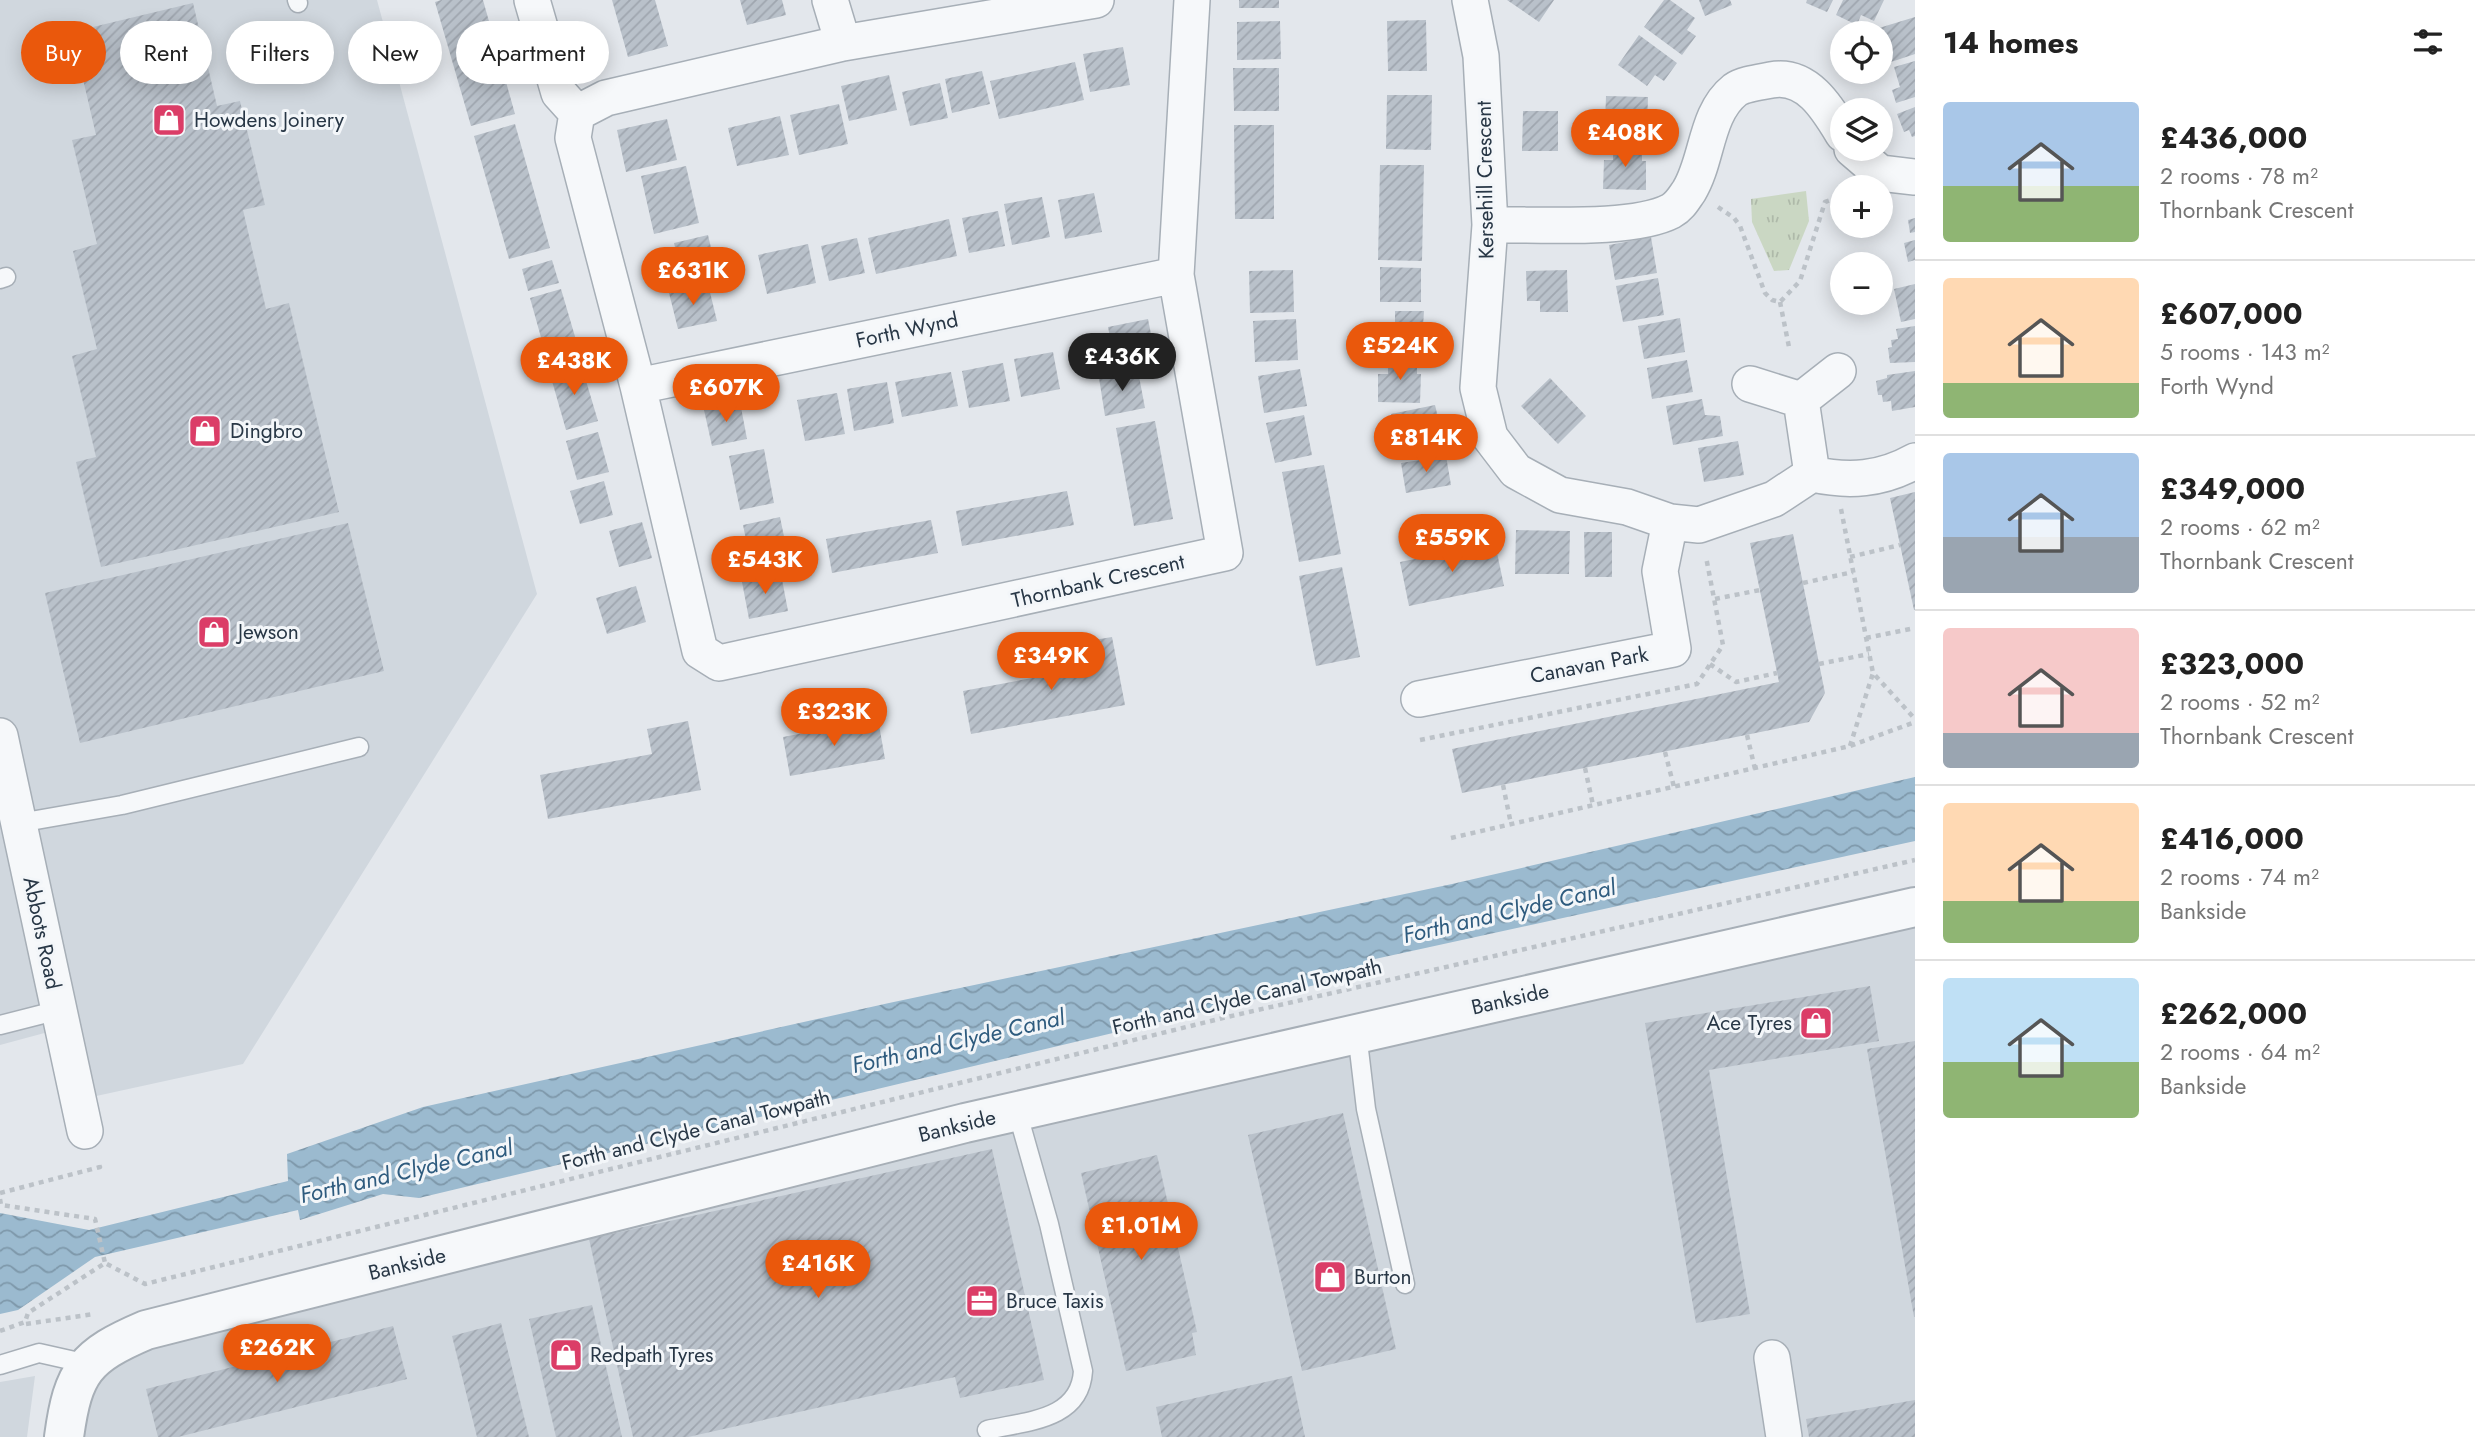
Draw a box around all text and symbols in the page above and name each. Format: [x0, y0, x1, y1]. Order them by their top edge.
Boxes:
chip: Buy [21, 21, 106, 84]
chip: Rent [120, 21, 212, 84]
chip: Filters [226, 21, 334, 84]
chip: New [348, 21, 442, 84]
chip: Apartment [456, 21, 609, 84]
map controls [1830, 21, 1893, 315]
button: locate [1830, 21, 1893, 84]
text: 14 homes [1943, 21, 2078, 64]
icon: filters [2409, 23, 2447, 61]
button: layers [1830, 98, 1893, 161]
shop icon: Howdens Joinery [150, 101, 188, 139]
street label: Kersehill Crescent [1469, 101, 1501, 259]
place label: Howdens Joinery [194, 105, 345, 135]
pin: £408K [1576, 110, 1674, 169]
text: £408K [1587, 115, 1663, 149]
text: £436,000 [2160, 116, 2307, 159]
icon: home [1999, 130, 2083, 214]
text: 2 rooms · 78 m² [2160, 159, 2318, 193]
button: + [1830, 175, 1893, 238]
text: Thornbank Crescent [2160, 193, 2353, 227]
pin: £631K [644, 247, 742, 307]
button: − [1830, 252, 1893, 315]
text: £631K [657, 253, 729, 287]
text: £607,000 [2160, 292, 2303, 335]
street label: Forth Wynd [853, 305, 961, 355]
icon: home [1999, 306, 2083, 390]
pin: £524K [1351, 322, 1449, 382]
text: £524K [1362, 328, 1438, 362]
pin: £436K [1073, 334, 1171, 393]
text: 5 rooms · 143 m² [2160, 335, 2330, 369]
pin: £438K [525, 338, 623, 397]
text: £436K [1084, 339, 1160, 373]
text: £438K [537, 343, 611, 377]
pin: £607K [677, 364, 775, 424]
text: Forth Wynd [2160, 369, 2274, 403]
text: £607K [689, 370, 763, 404]
shop icon: Dingbro [186, 412, 224, 450]
pin: £814K [1377, 414, 1475, 474]
place label: Dingbro [230, 416, 303, 446]
text: £814K [1390, 420, 1462, 454]
text: £349,000 [2160, 467, 2305, 510]
icon: home [1999, 481, 2083, 565]
text: 2 rooms · 62 m² [2160, 510, 2320, 544]
pin: £559K [1403, 514, 1501, 574]
text: £559K [1414, 520, 1490, 554]
pin: £543K [716, 536, 814, 596]
text: £543K [727, 542, 803, 576]
text: Thornbank Crescent [2160, 544, 2353, 578]
street label: Thornbank Crescent [1009, 547, 1187, 615]
shop icon: Jewson [195, 613, 233, 651]
place label: Jewson [235, 617, 299, 647]
pin: £349K [1002, 632, 1100, 692]
text: £349K [1013, 638, 1089, 672]
street label: Canavan Park [1527, 639, 1651, 691]
text: £323,000 [2160, 642, 2304, 685]
icon: home [1999, 656, 2083, 740]
text: 2 rooms · 52 m² [2160, 685, 2319, 719]
pin: £323K [785, 688, 883, 748]
text: £323K [797, 694, 871, 728]
text: Thornbank Crescent [2160, 719, 2353, 753]
text: £416,000 [2160, 817, 2304, 860]
icon: home [1999, 831, 2083, 915]
text: 2 rooms · 74 m² [2160, 860, 2319, 894]
water label: Forth and Clyde Canal [1399, 870, 1620, 952]
street label: Abbots Road [15, 874, 69, 992]
text: Bankside [2160, 894, 2246, 928]
street label: Forth and Clyde Canal Towpath [1109, 951, 1385, 1043]
street label: Bankside [1468, 975, 1552, 1022]
text: £262,000 [2160, 992, 2307, 1035]
water label: Forth and Clyde Canal [848, 1000, 1069, 1082]
shop icon: Ace Tyres [1797, 1004, 1835, 1042]
icon: home [1999, 1006, 2083, 1090]
place label: Ace Tyres [1706, 1008, 1792, 1038]
text: 2 rooms · 64 m² [2160, 1035, 2320, 1069]
text: Bankside [2160, 1069, 2246, 1103]
street label: Forth and Clyde Canal Towpath [559, 1082, 833, 1178]
street label: Bankside [915, 1102, 999, 1150]
water label: Forth and Clyde Canal [296, 1130, 517, 1212]
pin: £1.01M [1084, 1202, 1198, 1262]
text: £1.01M [1101, 1208, 1181, 1242]
street label: Bankside [365, 1240, 449, 1288]
pin: £416K [769, 1240, 867, 1300]
text: £416K [781, 1246, 855, 1280]
shop icon: Burton [1311, 1258, 1349, 1296]
place label: Burton [1354, 1262, 1411, 1292]
office icon: Bruce Taxis [963, 1282, 1001, 1320]
place label: Bruce Taxis [1006, 1286, 1104, 1316]
pin: £262K [228, 1324, 326, 1384]
text: £262K [239, 1330, 315, 1364]
shop icon: Redpath Tyres [547, 1336, 585, 1374]
place label: Redpath Tyres [590, 1340, 714, 1370]

